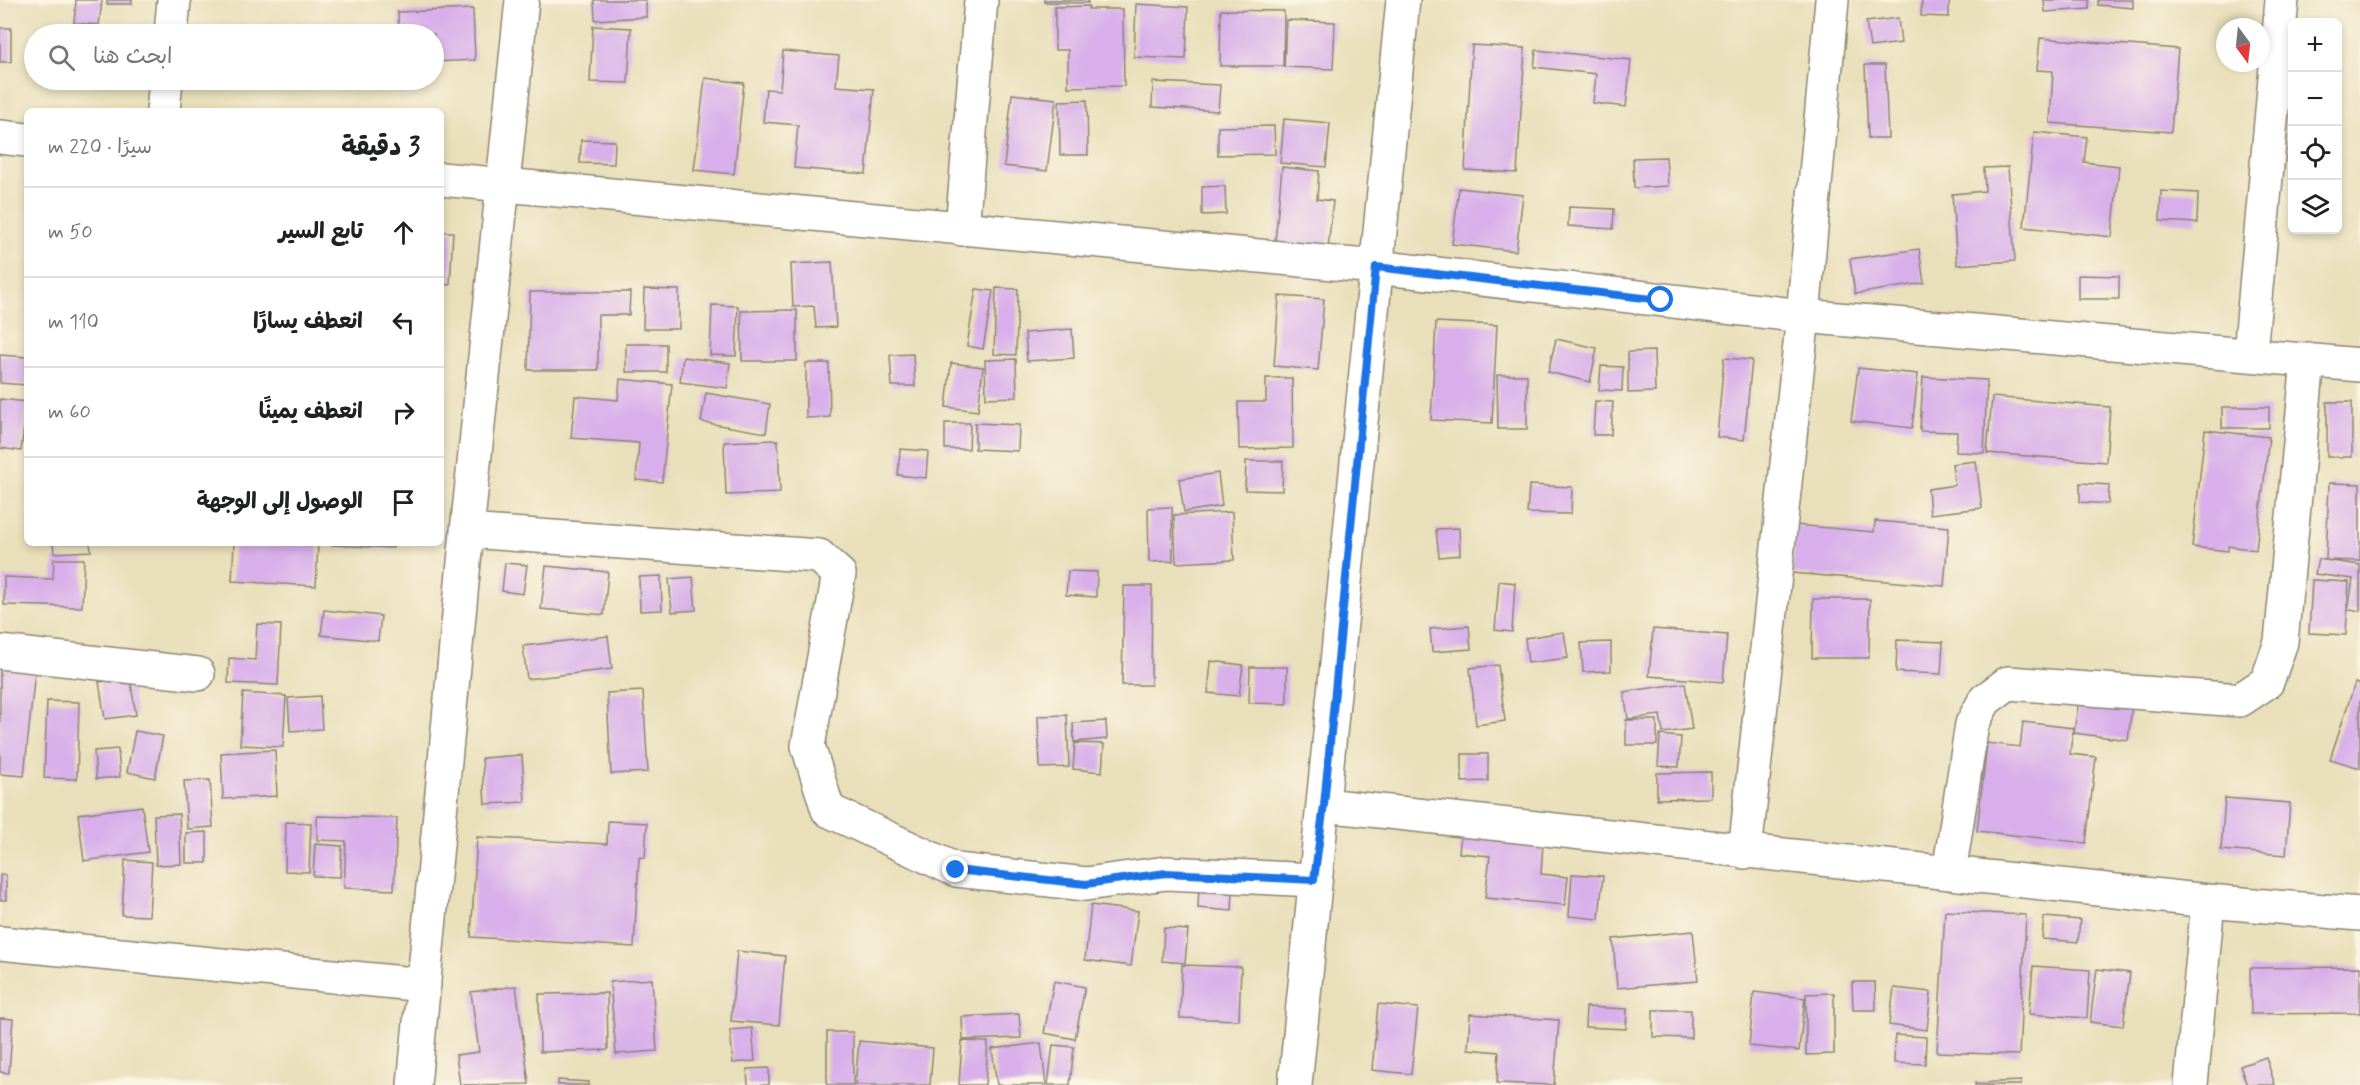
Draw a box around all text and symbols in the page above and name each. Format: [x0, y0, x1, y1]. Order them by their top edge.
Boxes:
north arrow [2216, 18, 2270, 72]
map controls [2288, 18, 2342, 234]
button: + [2288, 18, 2342, 72]
search box [24, 24, 444, 90]
icon: search [45, 41, 78, 74]
text: ابحث هنا [93, 43, 173, 71]
button: − [2288, 72, 2342, 126]
button: locate [2288, 126, 2342, 180]
text: 3 دقيقة [341, 131, 420, 165]
text: سيرًا · 220 m [48, 134, 152, 161]
button: layers [2288, 180, 2342, 234]
icon: ahead [387, 216, 420, 249]
text: تابع السير [279, 218, 363, 246]
text: 50 m [48, 219, 93, 246]
route start [1647, 286, 1673, 312]
icon: left [387, 306, 420, 339]
text: انعطف يسارًا [253, 308, 363, 336]
text: 110 m [48, 309, 99, 336]
icon: right [387, 396, 420, 429]
text: انعطف يمينًا [259, 398, 363, 426]
text: 60 m [48, 399, 91, 426]
icon: arrive [387, 486, 420, 519]
text: الوصول إلى الوجهة [196, 488, 363, 516]
route end [942, 856, 968, 882]

